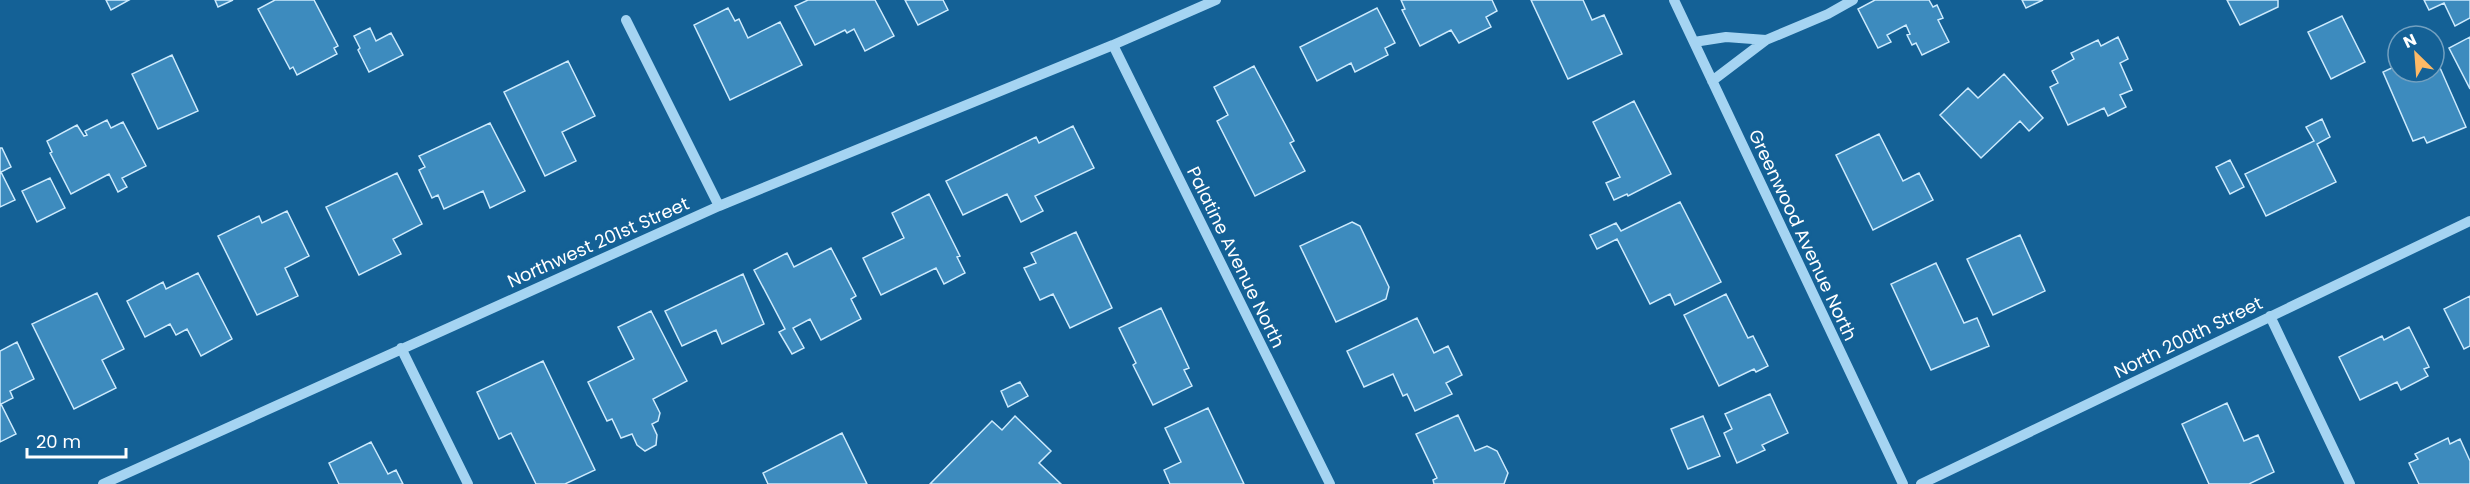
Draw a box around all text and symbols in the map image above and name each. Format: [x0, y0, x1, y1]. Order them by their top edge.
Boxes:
north arrow [2386, 24, 2446, 84]
text: N [2400, 28, 2420, 54]
street label: Greenwood Avenue North [1743, 125, 1863, 345]
street label: Palatine Avenue North [1181, 162, 1291, 352]
street label: Northwest 201st Street [503, 191, 693, 293]
street label: North 200th Street [2110, 290, 2266, 384]
scale bar [27, 421, 126, 459]
text: 20 m [36, 429, 81, 454]

